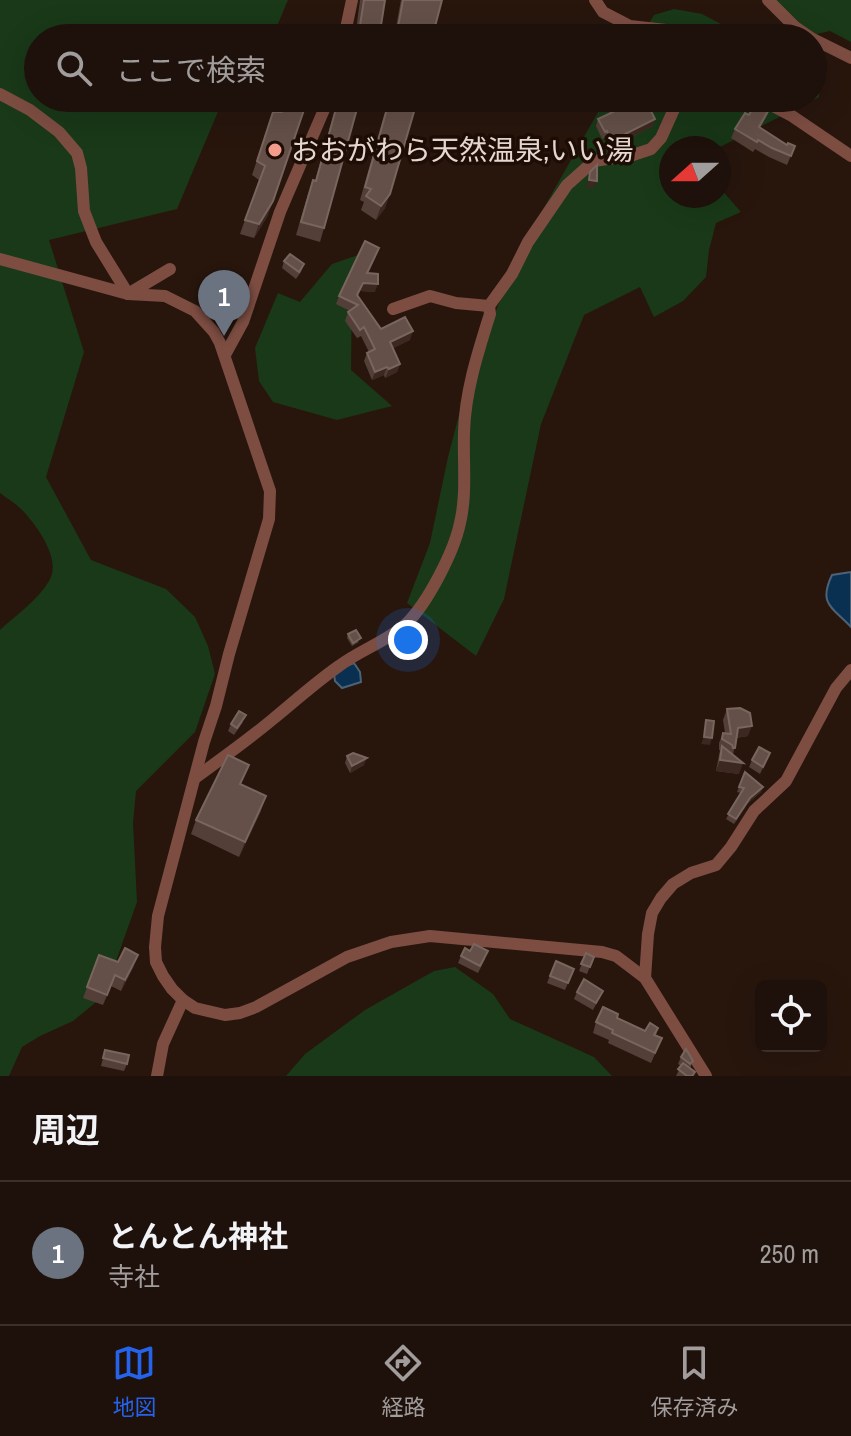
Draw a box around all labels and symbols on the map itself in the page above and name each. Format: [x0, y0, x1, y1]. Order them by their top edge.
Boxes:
place label: おおがわら天然温泉;いい湯 [291, 131, 633, 169]
north arrow [659, 136, 731, 208]
marker: おおがわら天然温泉;いい湯 [266, 141, 284, 159]
pin: 1 [198, 270, 250, 336]
your location [388, 620, 428, 660]

